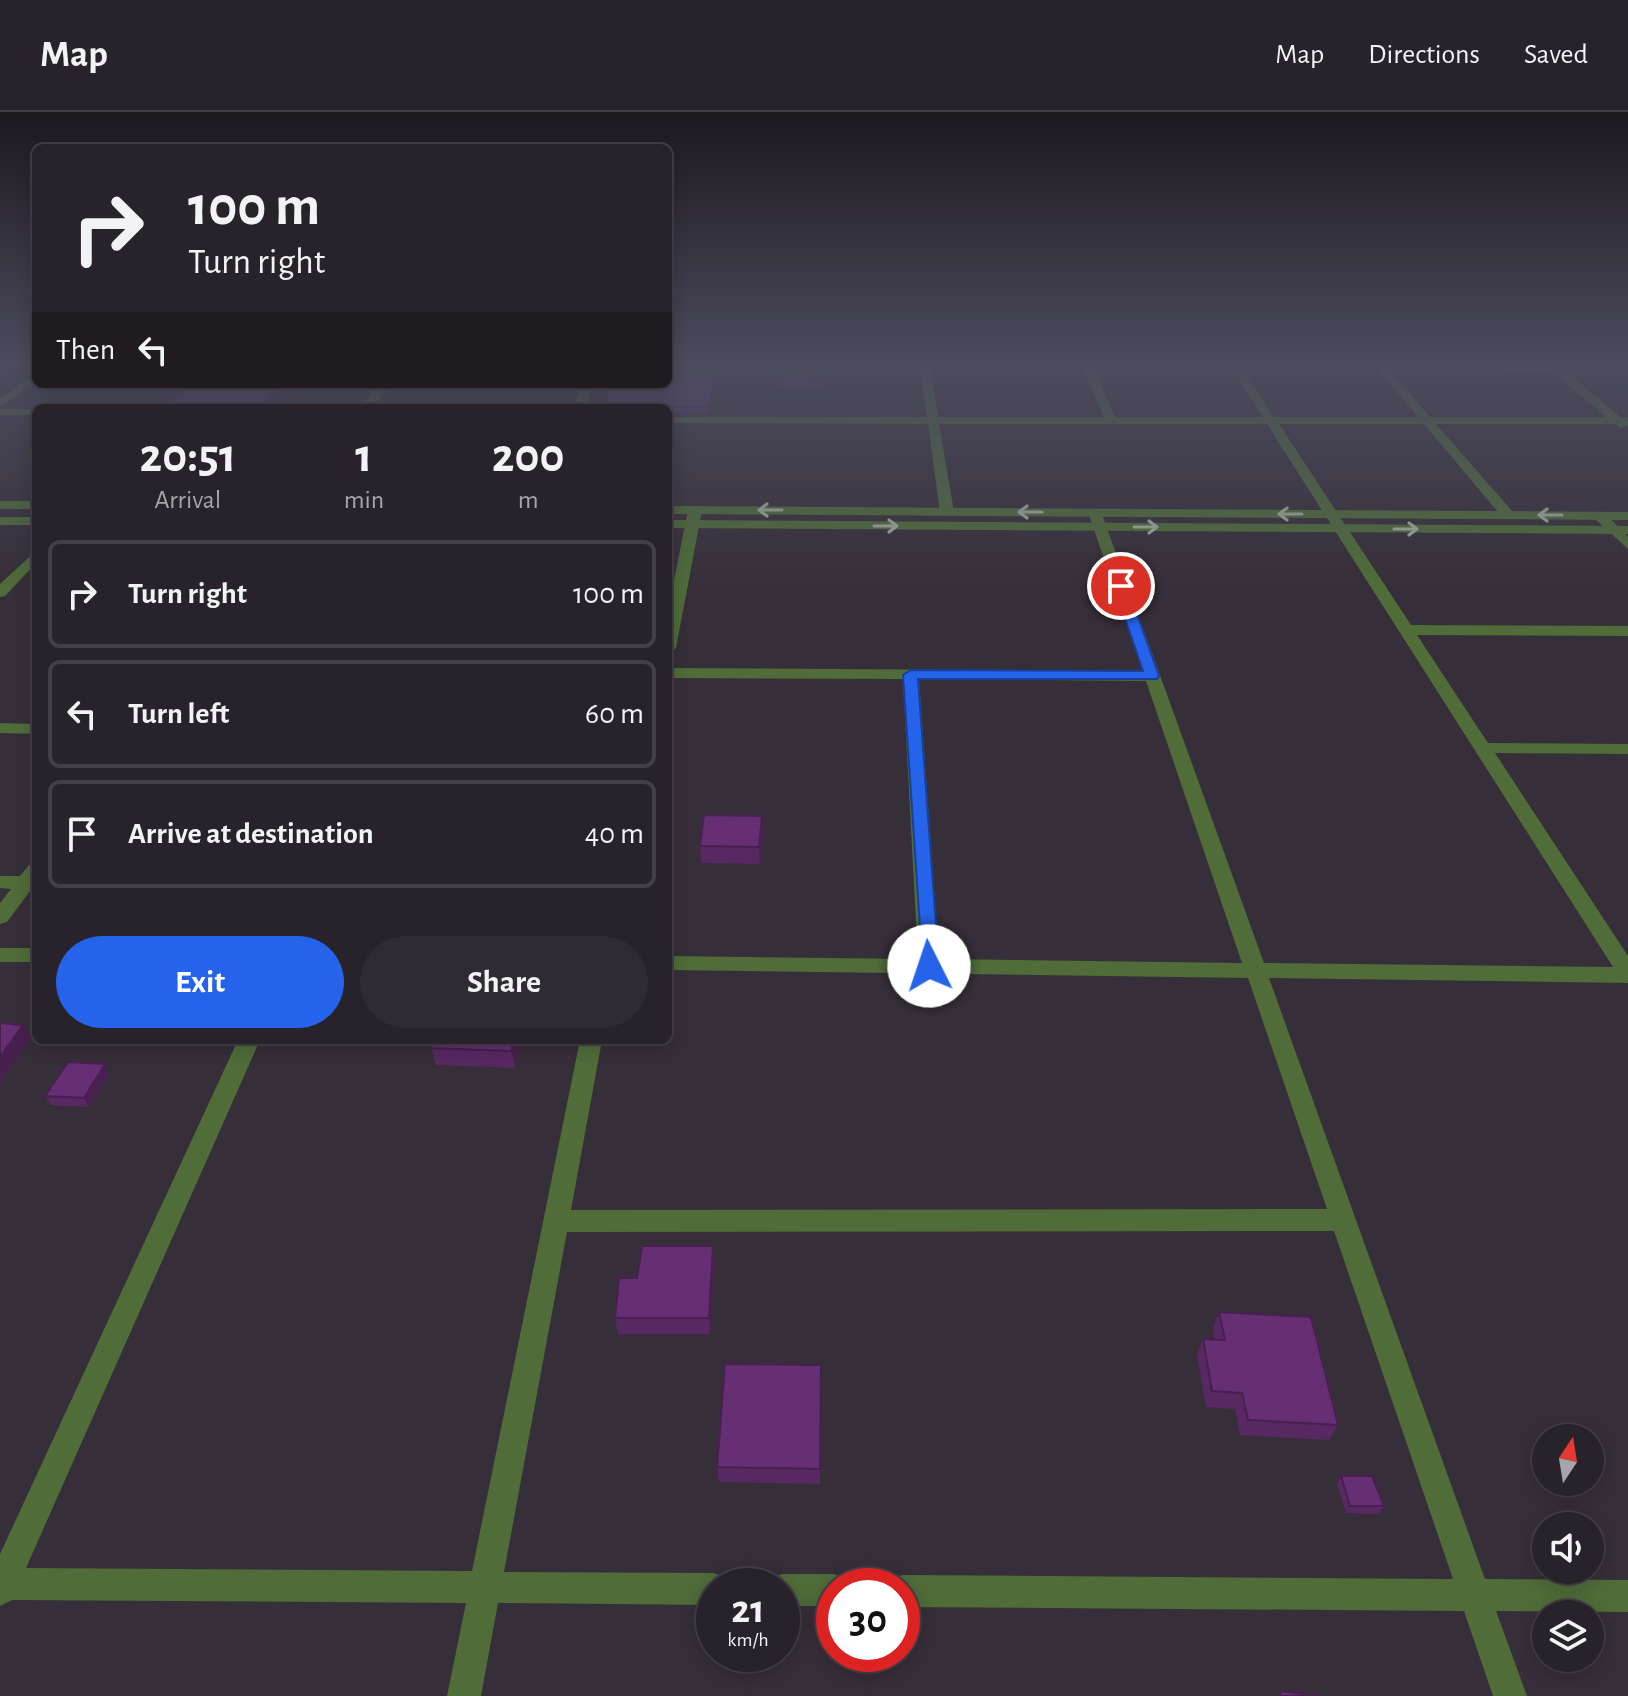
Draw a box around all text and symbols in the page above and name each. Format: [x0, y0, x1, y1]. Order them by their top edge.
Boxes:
text: Map [40, 36, 108, 74]
text: Map [1275, 41, 1324, 69]
text: Directions [1368, 41, 1480, 69]
text: Saved [1524, 41, 1588, 69]
icon: right [56, 176, 160, 280]
text: 100 m [188, 179, 320, 235]
text: Turn right [188, 244, 325, 280]
icon: left [131, 328, 175, 372]
text: Then [56, 335, 115, 365]
text: 20:51 [140, 433, 236, 481]
text: 1 [355, 433, 373, 481]
text: 200 [492, 433, 564, 481]
text: Arrival [154, 487, 221, 513]
text: min [344, 487, 384, 513]
text: m [518, 487, 539, 513]
one-way arrow [757, 502, 784, 518]
one-way arrow [1017, 504, 1044, 520]
one-way arrow [1277, 506, 1304, 522]
one-way arrow [1537, 508, 1564, 523]
one-way arrow [872, 518, 899, 534]
one-way arrow [1132, 519, 1159, 535]
one-way arrow [1392, 521, 1419, 537]
pin [1087, 552, 1155, 620]
icon: arrive [1099, 564, 1143, 608]
icon: right [60, 572, 104, 616]
text: Turn right [128, 579, 247, 609]
text: 100 m [573, 579, 644, 609]
icon: left [60, 692, 104, 736]
text: Turn left [128, 699, 229, 729]
text: 60 m [585, 699, 644, 729]
icon: arrive [60, 812, 104, 856]
text: Arrive at destination [128, 819, 374, 849]
text: 40 m [585, 819, 644, 849]
position arrow [887, 924, 971, 1008]
button: Exit [56, 936, 344, 1028]
button: Share [360, 936, 648, 1028]
north arrow [1532, 1424, 1604, 1496]
map controls [1532, 1424, 1604, 1672]
button: sound [1532, 1512, 1604, 1584]
speed limit sign: 30 [816, 1568, 920, 1672]
text: 21 [731, 1590, 765, 1630]
button: layers [1532, 1600, 1604, 1672]
text: km/h [727, 1630, 769, 1650]

